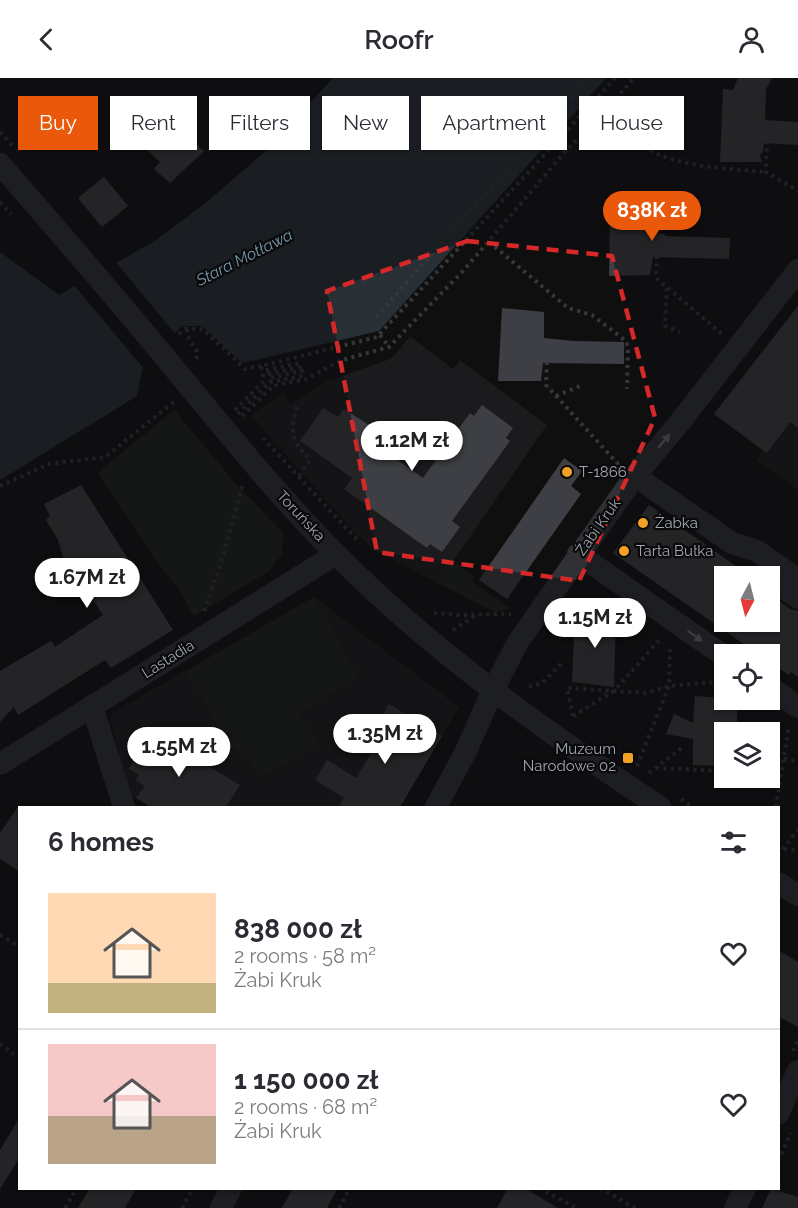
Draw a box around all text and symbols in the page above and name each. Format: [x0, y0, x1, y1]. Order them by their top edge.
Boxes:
icon: back [30, 23, 63, 56]
icon: person [735, 23, 768, 56]
text: Roofr [364, 24, 434, 55]
chip: Buy [18, 96, 98, 150]
chip: Rent [110, 96, 197, 150]
chip: Filters [209, 96, 310, 150]
chip: New [322, 96, 409, 150]
chip: Apartment [421, 96, 567, 150]
chip: House [579, 96, 684, 150]
pin: 838K zł [597, 191, 707, 242]
text: 838K zł [617, 198, 687, 222]
water label: Stara Motława [192, 225, 296, 290]
pin: 1.12M zł [350, 421, 474, 472]
text: 1.12M zł [375, 428, 449, 452]
one-way arrow [657, 434, 670, 449]
place label: T-1866 [579, 463, 627, 481]
marker: T-1866 [560, 465, 574, 479]
street label: Toruńska [273, 487, 329, 545]
street label: Żabi Kruk [571, 494, 624, 559]
place label: Żabka [655, 513, 698, 532]
marker: Żabka [636, 516, 650, 530]
place label: Tarta Bułka [636, 542, 713, 560]
marker: Tarta Bułka [617, 544, 631, 558]
pin: 1.67M zł [25, 558, 149, 609]
text: 1.67M zł [49, 565, 125, 589]
north arrow [714, 566, 780, 632]
map controls [714, 566, 780, 788]
pin: 1.15M zł [533, 598, 657, 649]
text: 1.15M zł [558, 605, 632, 629]
one-way arrow [687, 630, 703, 642]
street label: Lastadia [139, 636, 197, 682]
button: locate [714, 644, 780, 710]
pin: 1.35M zł [323, 714, 447, 765]
text: 1.35M zł [347, 721, 423, 745]
button: layers [714, 722, 780, 788]
pin: 1.55M zł [117, 727, 241, 778]
text: 1.55M zł [141, 734, 217, 758]
place label: Muzeum Narodowe 02 [523, 740, 616, 775]
marker: Muzeum Narodowe 02 [621, 751, 635, 765]
icon: filters [717, 826, 750, 859]
text: 6 homes [48, 827, 154, 857]
text: 838 000 zł [234, 914, 362, 944]
icon: home [96, 917, 168, 989]
icon: heart [717, 937, 750, 970]
text: 2 rooms · 58 m² [234, 944, 376, 968]
text: Żabi Kruk [234, 968, 322, 992]
text: 1 150 000 zł [234, 1065, 378, 1095]
icon: home [96, 1068, 168, 1140]
icon: heart [717, 1088, 750, 1121]
text: 2 rooms · 68 m² [234, 1095, 377, 1119]
text: Żabi Kruk [234, 1119, 322, 1143]

